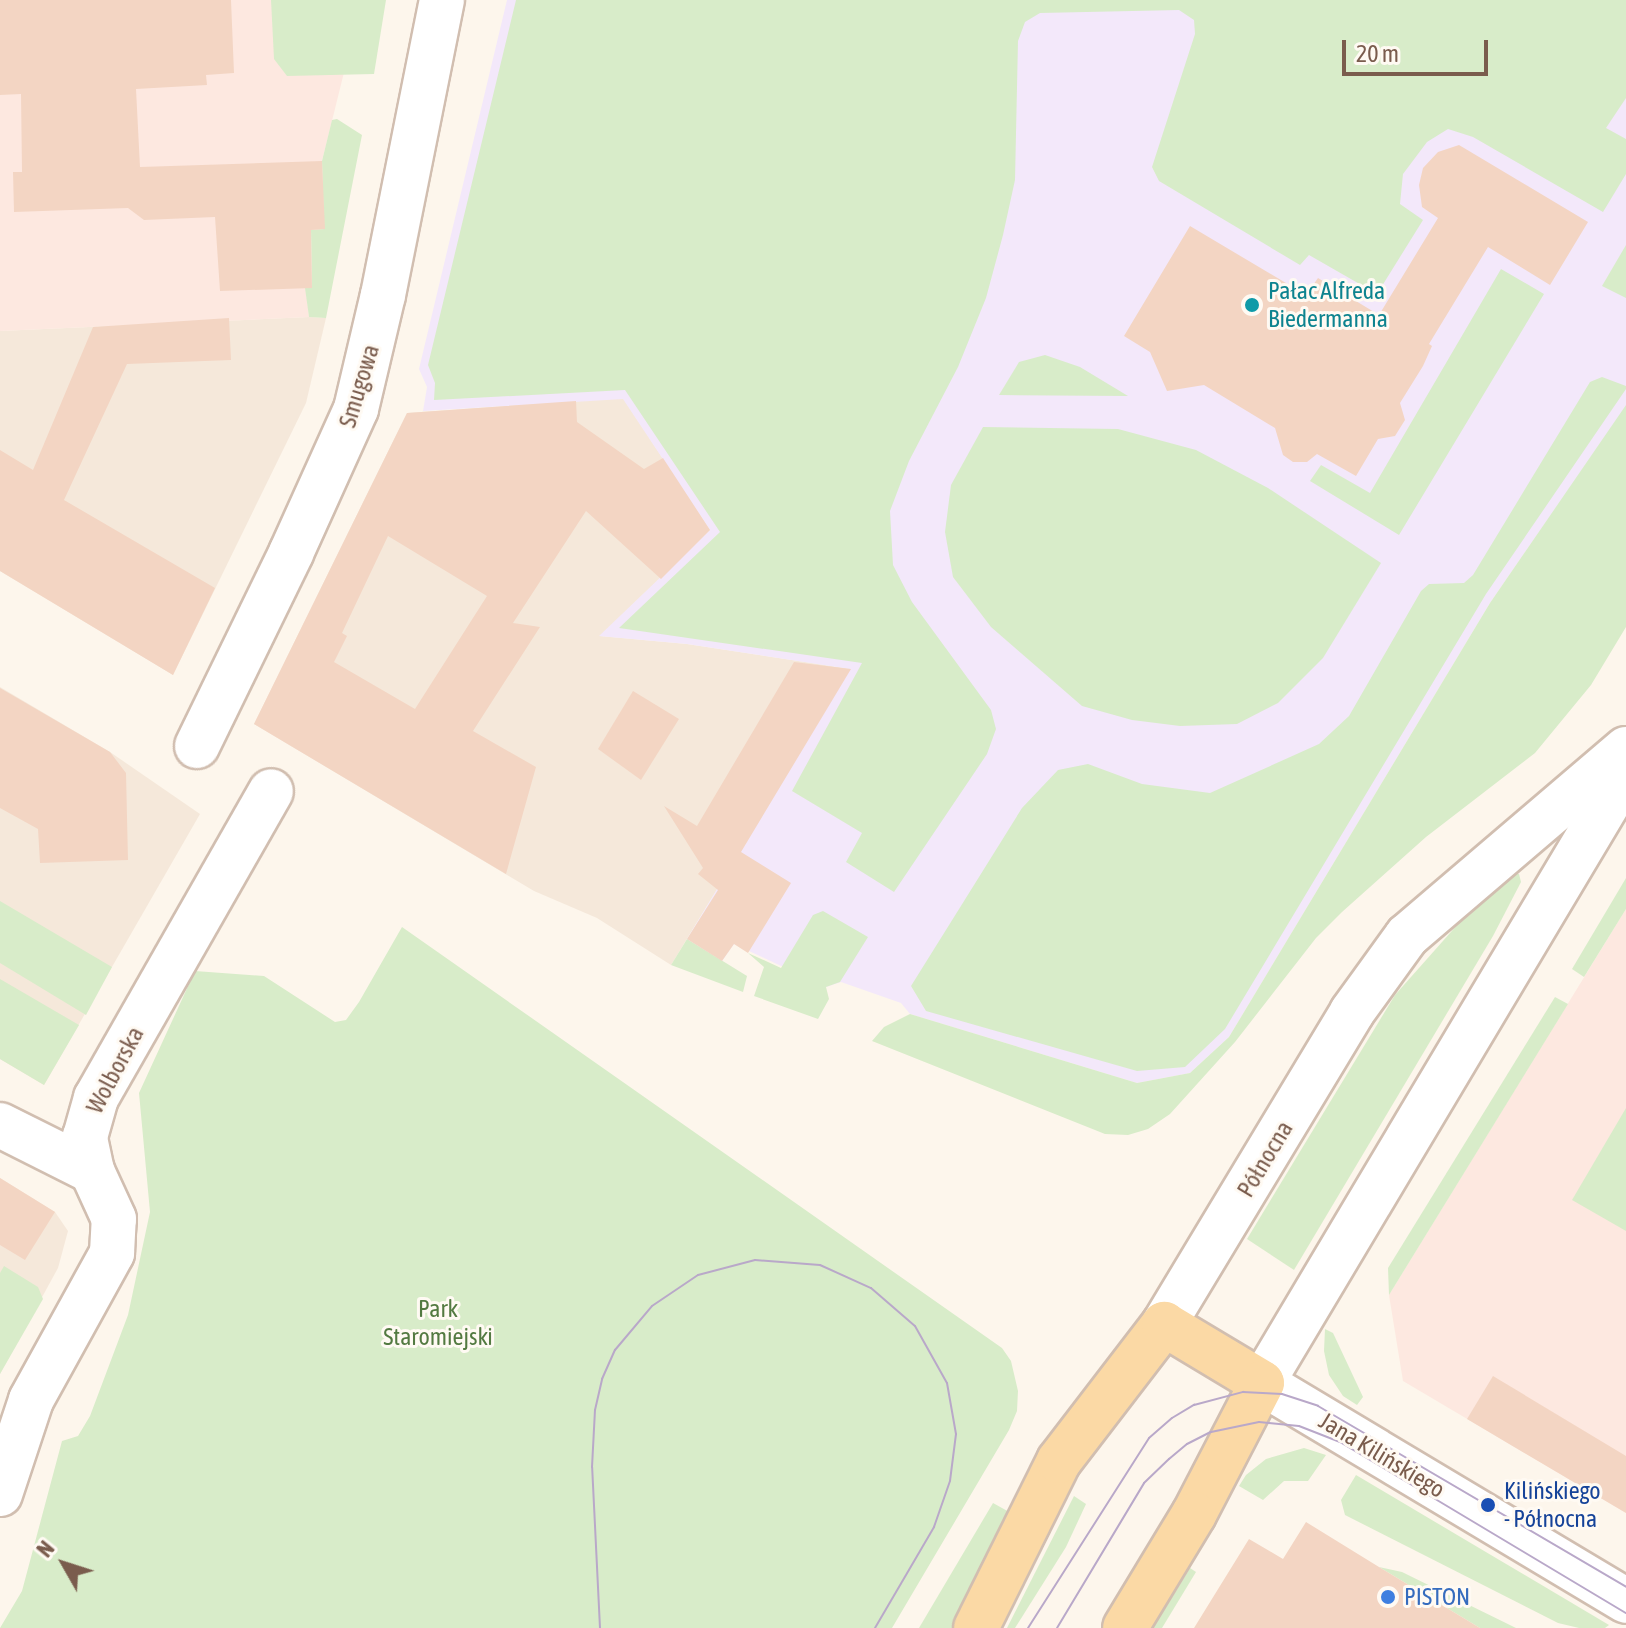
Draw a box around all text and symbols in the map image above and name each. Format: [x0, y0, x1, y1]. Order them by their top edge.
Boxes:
scale bar [1346, 24, 1492, 74]
text: 20 m [1356, 40, 1399, 67]
place label: Pałac Alfreda Biedermanna [1268, 277, 1388, 333]
marker: Pałac Alfreda Biedermanna [1243, 296, 1261, 314]
street label: Smugowa [333, 341, 385, 431]
street label: Wolborska [80, 1022, 150, 1118]
street label: Północna [1231, 1116, 1299, 1202]
park label: Park Staromiejski [383, 1295, 493, 1351]
street label: Jana Kilińskiego [1314, 1406, 1450, 1504]
place label: Kilińskiego - Północna [1504, 1477, 1601, 1533]
marker: Kilińskiego - Północna [1479, 1496, 1497, 1514]
north arrow [24, 1524, 104, 1604]
text: N [31, 1536, 60, 1562]
place label: PISTON [1404, 1583, 1470, 1611]
marker: PISTON [1379, 1588, 1397, 1606]

